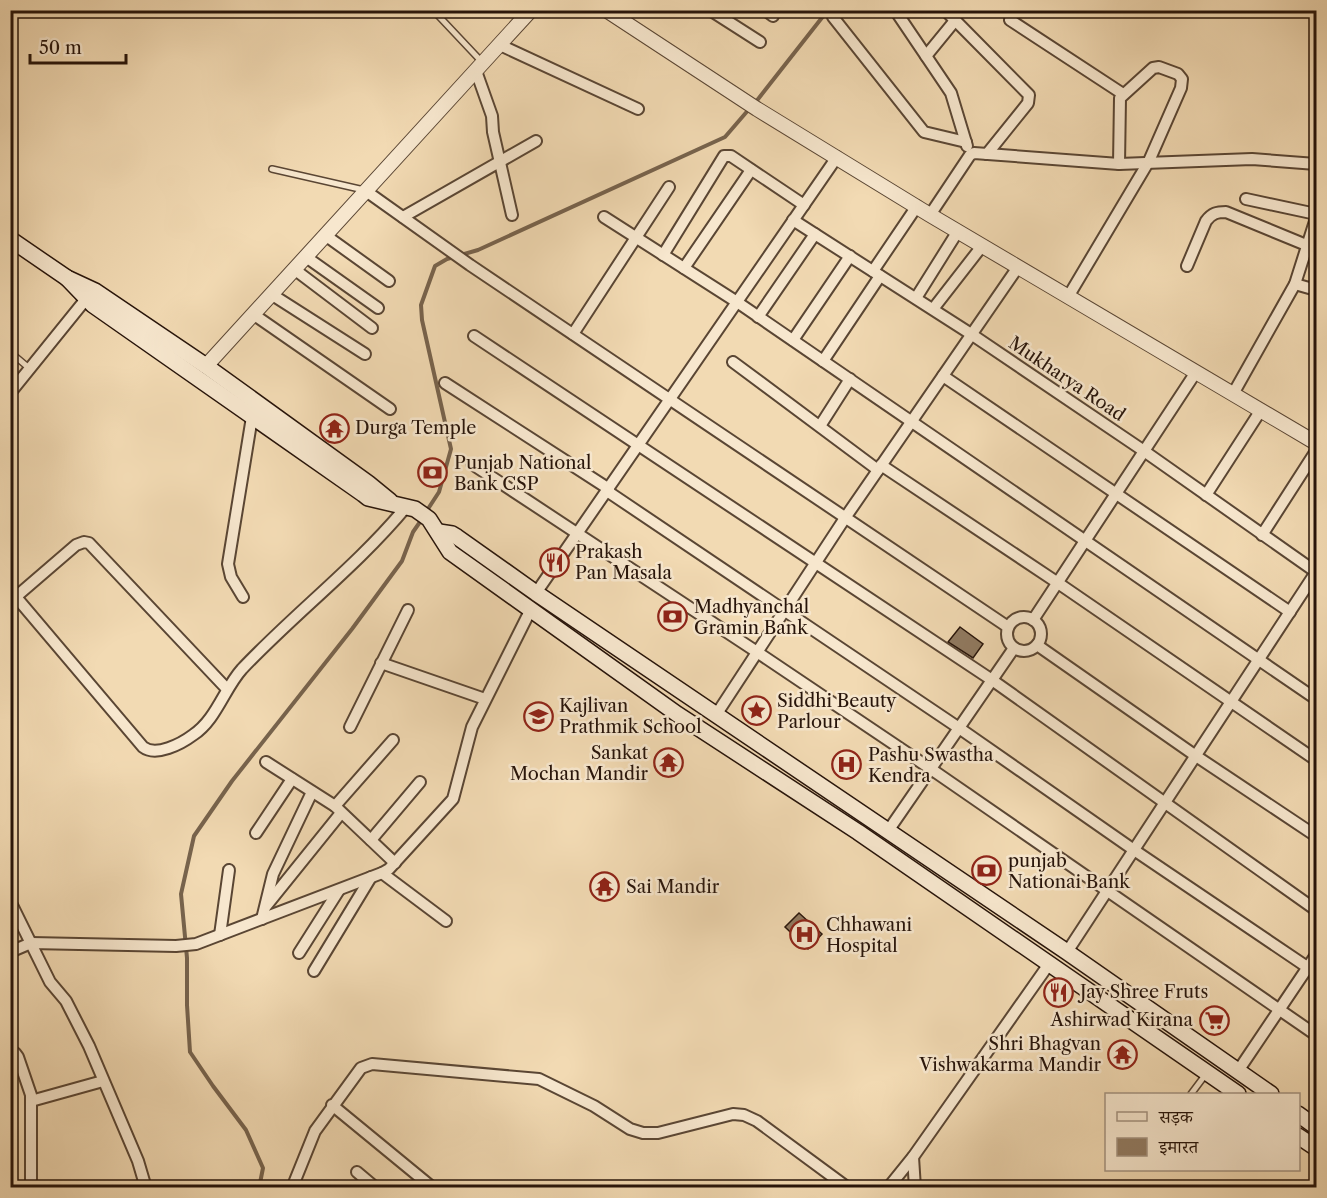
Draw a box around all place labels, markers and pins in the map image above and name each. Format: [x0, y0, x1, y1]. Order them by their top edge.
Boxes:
temple icon: Durga Temple [318, 412, 350, 444]
place label: Durga Temple [355, 417, 476, 439]
place label: Punjab National Bank CSP [454, 452, 591, 495]
bank icon: Punjab National Bank CSP [417, 457, 449, 489]
place label: Prakash Pan Masala [575, 541, 672, 584]
restaurant icon: Prakash Pan Masala [538, 546, 570, 578]
place label: Madhyanchal Gramin Bank [694, 596, 809, 639]
bank icon: Madhyanchal Gramin Bank [657, 601, 689, 633]
place label: Siddhi Beauty Parlour [777, 690, 897, 733]
place label: Kajlivan Prathmik School [559, 695, 702, 738]
place icon: Siddhi Beauty Parlour [740, 695, 772, 727]
school or university icon: Kajlivan Prathmik School [522, 700, 554, 732]
place label: Sankat Mochan Mandir [510, 742, 649, 785]
place label: Pashu Swastha Kendra [868, 744, 994, 787]
temple icon: Sankat Mochan Mandir [653, 747, 685, 779]
hospital icon: Pashu Swastha Kendra [831, 749, 863, 781]
place label: punjab Nationai Bank [1008, 850, 1131, 893]
bank icon: punjab Nationai Bank [971, 855, 1003, 887]
temple icon: Sai Mandir [589, 871, 621, 903]
place label: Sai Mandir [626, 876, 720, 898]
place label: Chhawani Hospital [826, 914, 913, 957]
hospital icon: Chhawani Hospital [789, 919, 821, 951]
restaurant icon: Jay Shree Fruts [1043, 976, 1075, 1008]
place label: Jay Shree Fruts [1077, 981, 1208, 1003]
supermarket icon: Ashirwad Kirana [1198, 1004, 1230, 1036]
place label: Ashirwad Kirana [1050, 1009, 1193, 1031]
place label: Shri Bhagvan Vishwakarma Mandir [918, 1033, 1101, 1076]
temple icon: Shri Bhagvan Vishwakarma Mandir [1106, 1038, 1138, 1070]

